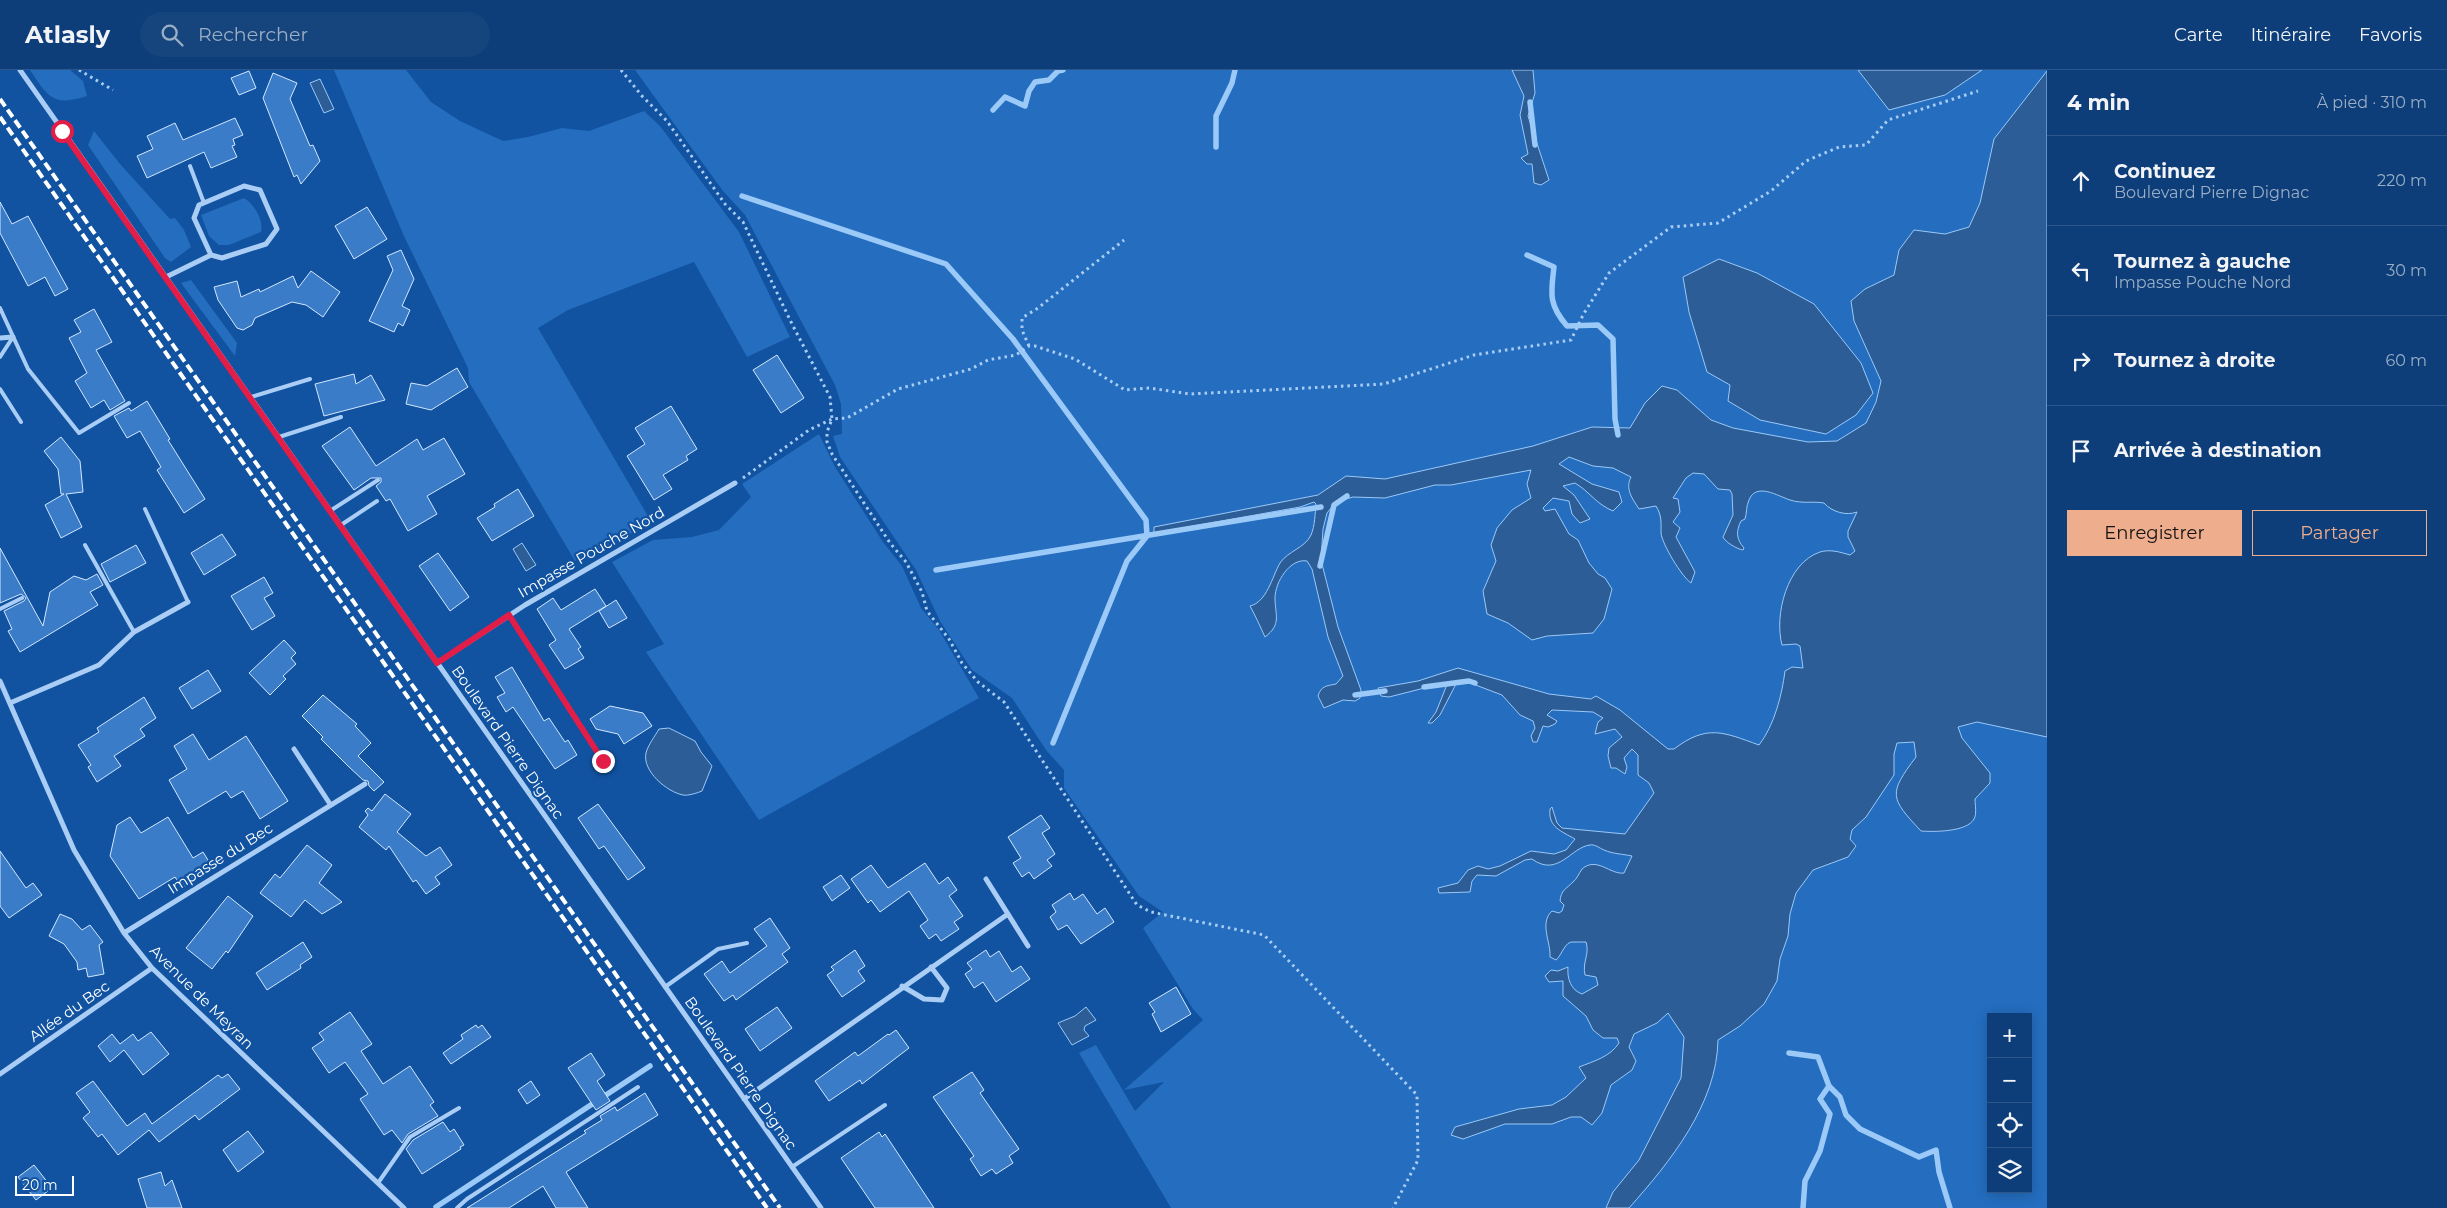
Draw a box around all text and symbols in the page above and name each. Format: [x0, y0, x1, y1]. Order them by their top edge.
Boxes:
search box [140, 12, 490, 57]
text: Atlasly [25, 20, 110, 49]
icon: search [158, 21, 186, 49]
text: Rechercher [198, 23, 308, 46]
text: Carte [2174, 24, 2223, 46]
text: Itinéraire [2251, 24, 2331, 46]
text: Favoris [2359, 24, 2422, 46]
text: 4 min [2067, 90, 2130, 115]
text: À pied · 310 m [2317, 93, 2427, 112]
route start [51, 120, 74, 143]
text: Continuez [2114, 160, 2215, 183]
icon: ahead [2067, 167, 2095, 195]
text: 220 m [2377, 171, 2427, 190]
text: Boulevard Pierre Dignac [2114, 183, 2309, 202]
text: Tournez à gauche [2114, 250, 2291, 273]
icon: left [2067, 257, 2095, 285]
text: 30 m [2386, 261, 2427, 280]
text: Impasse Pouche Nord [2114, 273, 2291, 292]
icon: right [2067, 347, 2095, 375]
text: Tournez à droite [2114, 349, 2275, 372]
text: 60 m [2385, 351, 2427, 370]
icon: arrive [2067, 437, 2095, 465]
text: Arrivée à destination [2114, 439, 2322, 462]
street label: Impasse Pouche Nord [514, 502, 668, 602]
button: Enregistrer [2067, 510, 2242, 556]
button: Partager [2252, 510, 2427, 556]
street label: Boulevard Pierre Dignac [448, 662, 568, 822]
route end [592, 750, 615, 773]
street label: Impasse du Bec [164, 818, 276, 898]
street label: Avenue de Meyran [146, 941, 258, 1053]
street label: Allée du Bec [25, 976, 113, 1046]
street label: Boulevard Pierre Dignac [681, 993, 801, 1153]
map controls [1987, 1013, 2032, 1193]
button: + [1987, 1013, 2032, 1058]
button: − [1987, 1058, 2032, 1103]
button: locate [1987, 1103, 2032, 1148]
button: layers [1987, 1148, 2032, 1193]
scale bar [15, 1173, 74, 1196]
text: 20 m [22, 1176, 58, 1194]

